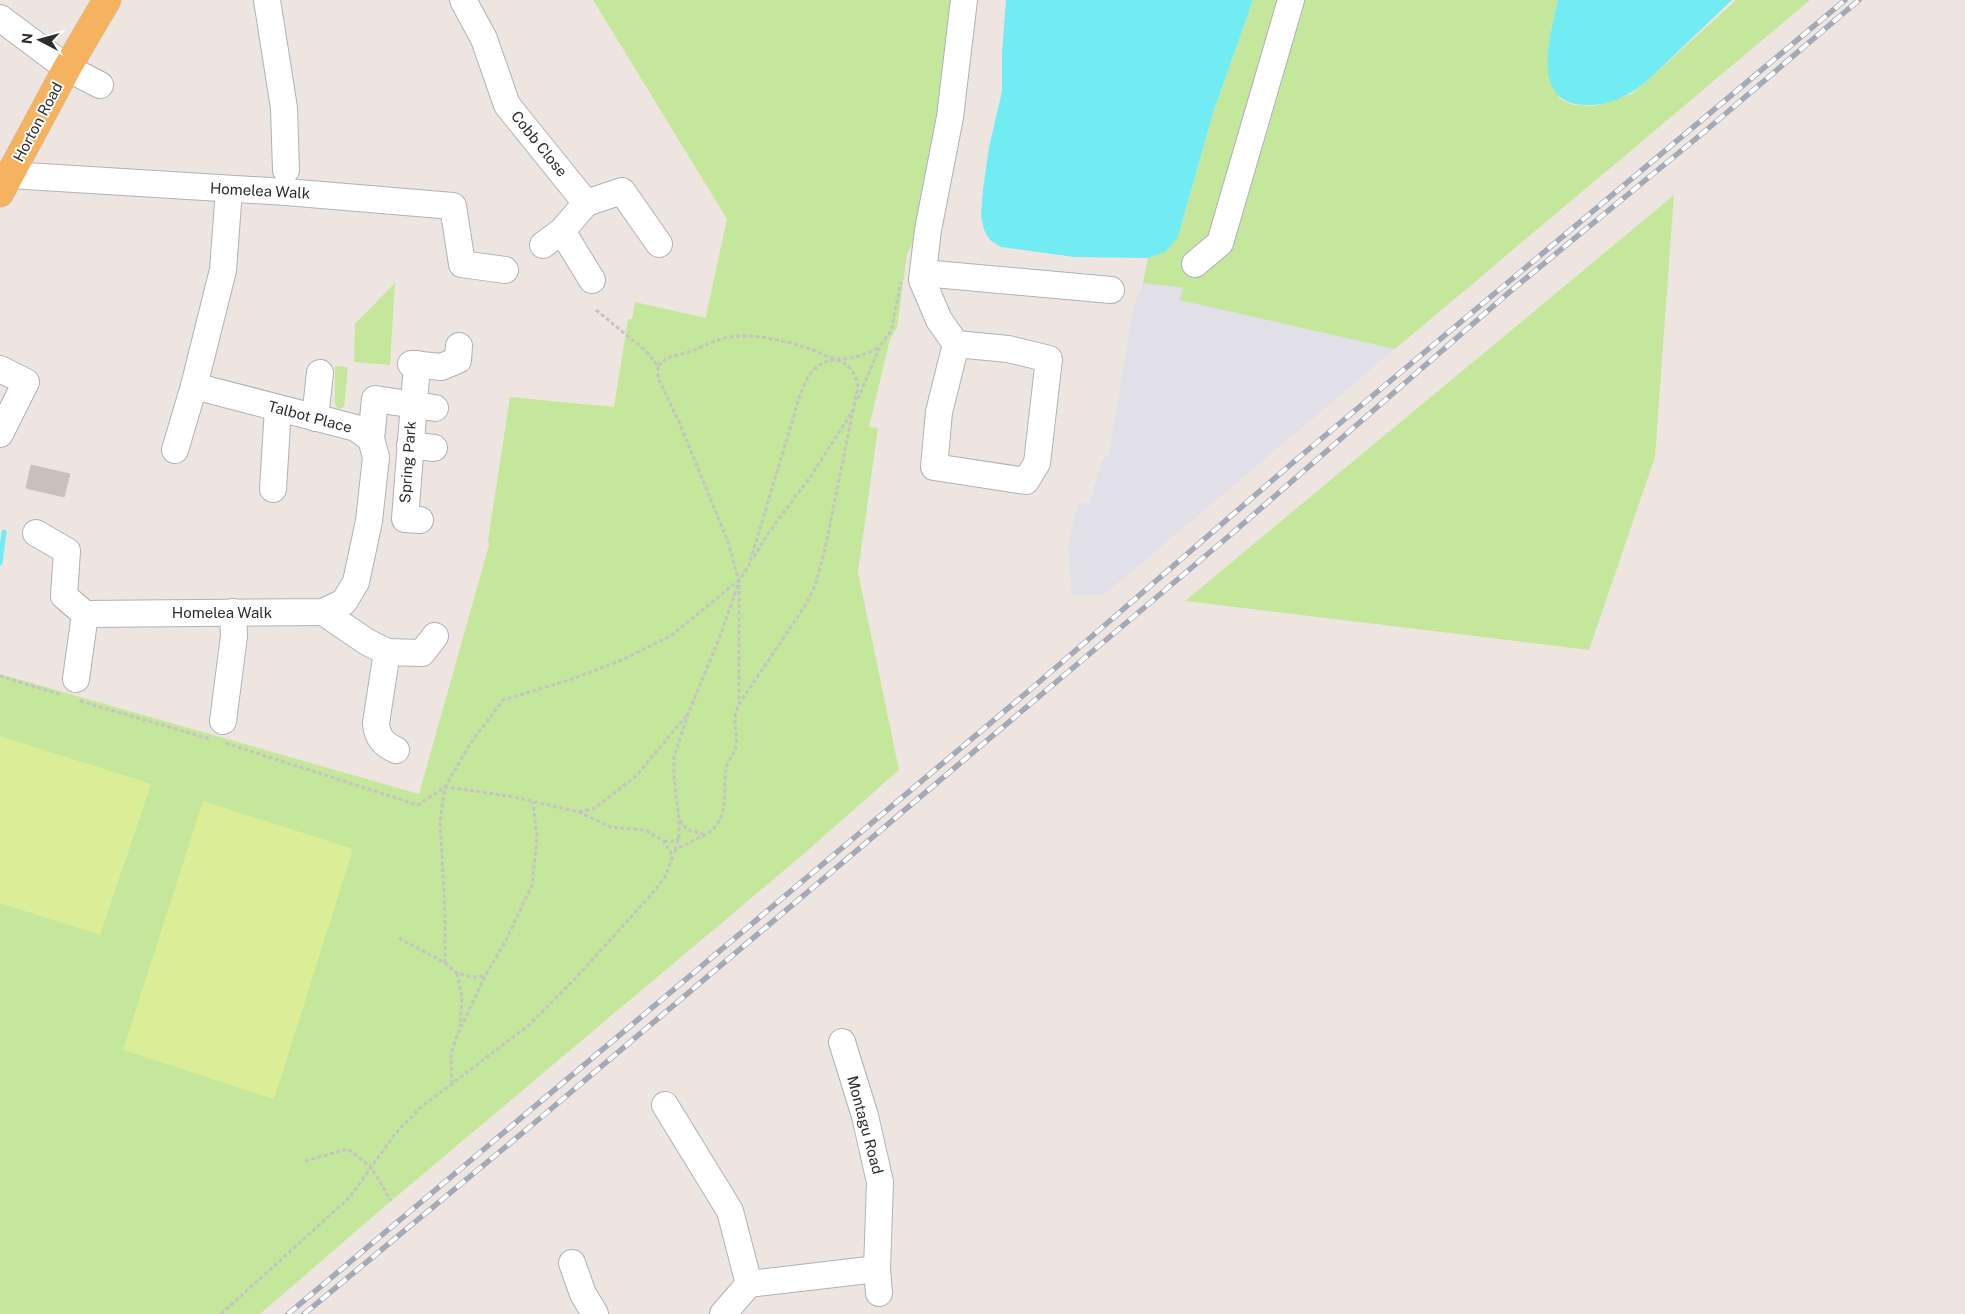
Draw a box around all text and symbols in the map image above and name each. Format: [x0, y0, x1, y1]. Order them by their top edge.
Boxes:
north arrow [15, 15, 65, 65]
text: N [19, 32, 36, 45]
street label: Horton Road [10, 79, 66, 164]
street label: Cobb Close [508, 108, 571, 180]
street label: Homelea Walk [209, 179, 311, 202]
street label: Talbot Place [266, 397, 354, 436]
street label: Spring Park [396, 420, 419, 504]
street label: Homelea Walk [172, 604, 272, 621]
street label: Montagu Road [844, 1074, 887, 1176]

